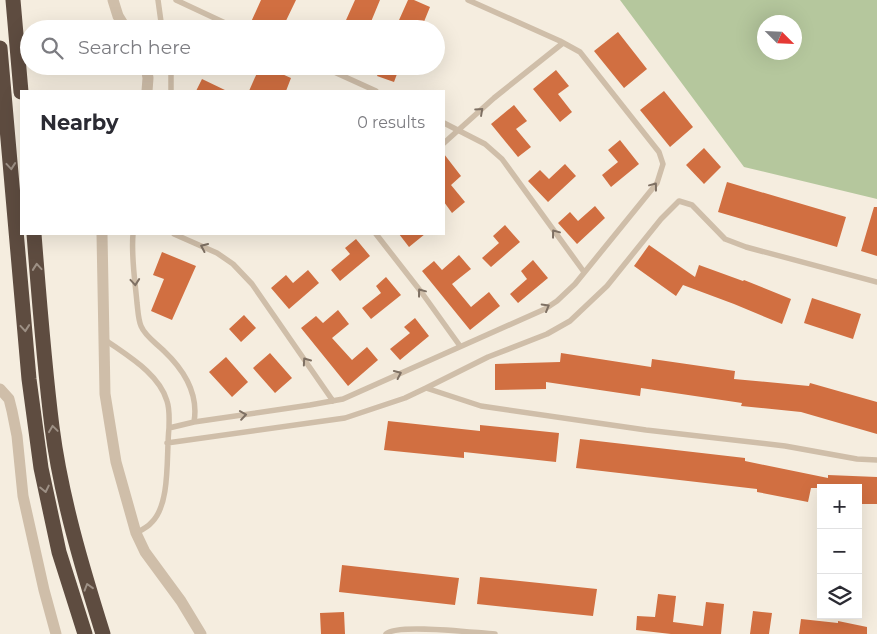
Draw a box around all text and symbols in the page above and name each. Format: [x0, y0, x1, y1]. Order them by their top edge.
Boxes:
north arrow [757, 15, 802, 60]
search box [20, 20, 445, 75]
icon: search [38, 34, 66, 62]
text: Search here [78, 36, 191, 59]
one-way arrow [475, 108, 484, 117]
text: Nearby [40, 110, 119, 135]
text: 0 results [357, 113, 425, 132]
one-way arrow [5, 162, 16, 170]
one-way arrow [648, 183, 656, 192]
one-way arrow [552, 229, 561, 239]
one-way arrow [200, 243, 209, 254]
one-way arrow [31, 263, 42, 271]
one-way arrow [129, 279, 140, 287]
one-way arrow [418, 288, 427, 298]
one-way arrow [541, 303, 550, 313]
one-way arrow [19, 324, 30, 332]
one-way arrow [303, 357, 312, 367]
one-way arrow [393, 371, 402, 381]
one-way arrow [239, 410, 247, 421]
one-way arrow [48, 425, 58, 433]
map controls [817, 484, 862, 619]
button: + [817, 484, 862, 529]
one-way arrow [40, 485, 50, 494]
button: − [817, 529, 862, 574]
button: layers [817, 574, 862, 619]
one-way arrow [84, 584, 94, 592]

